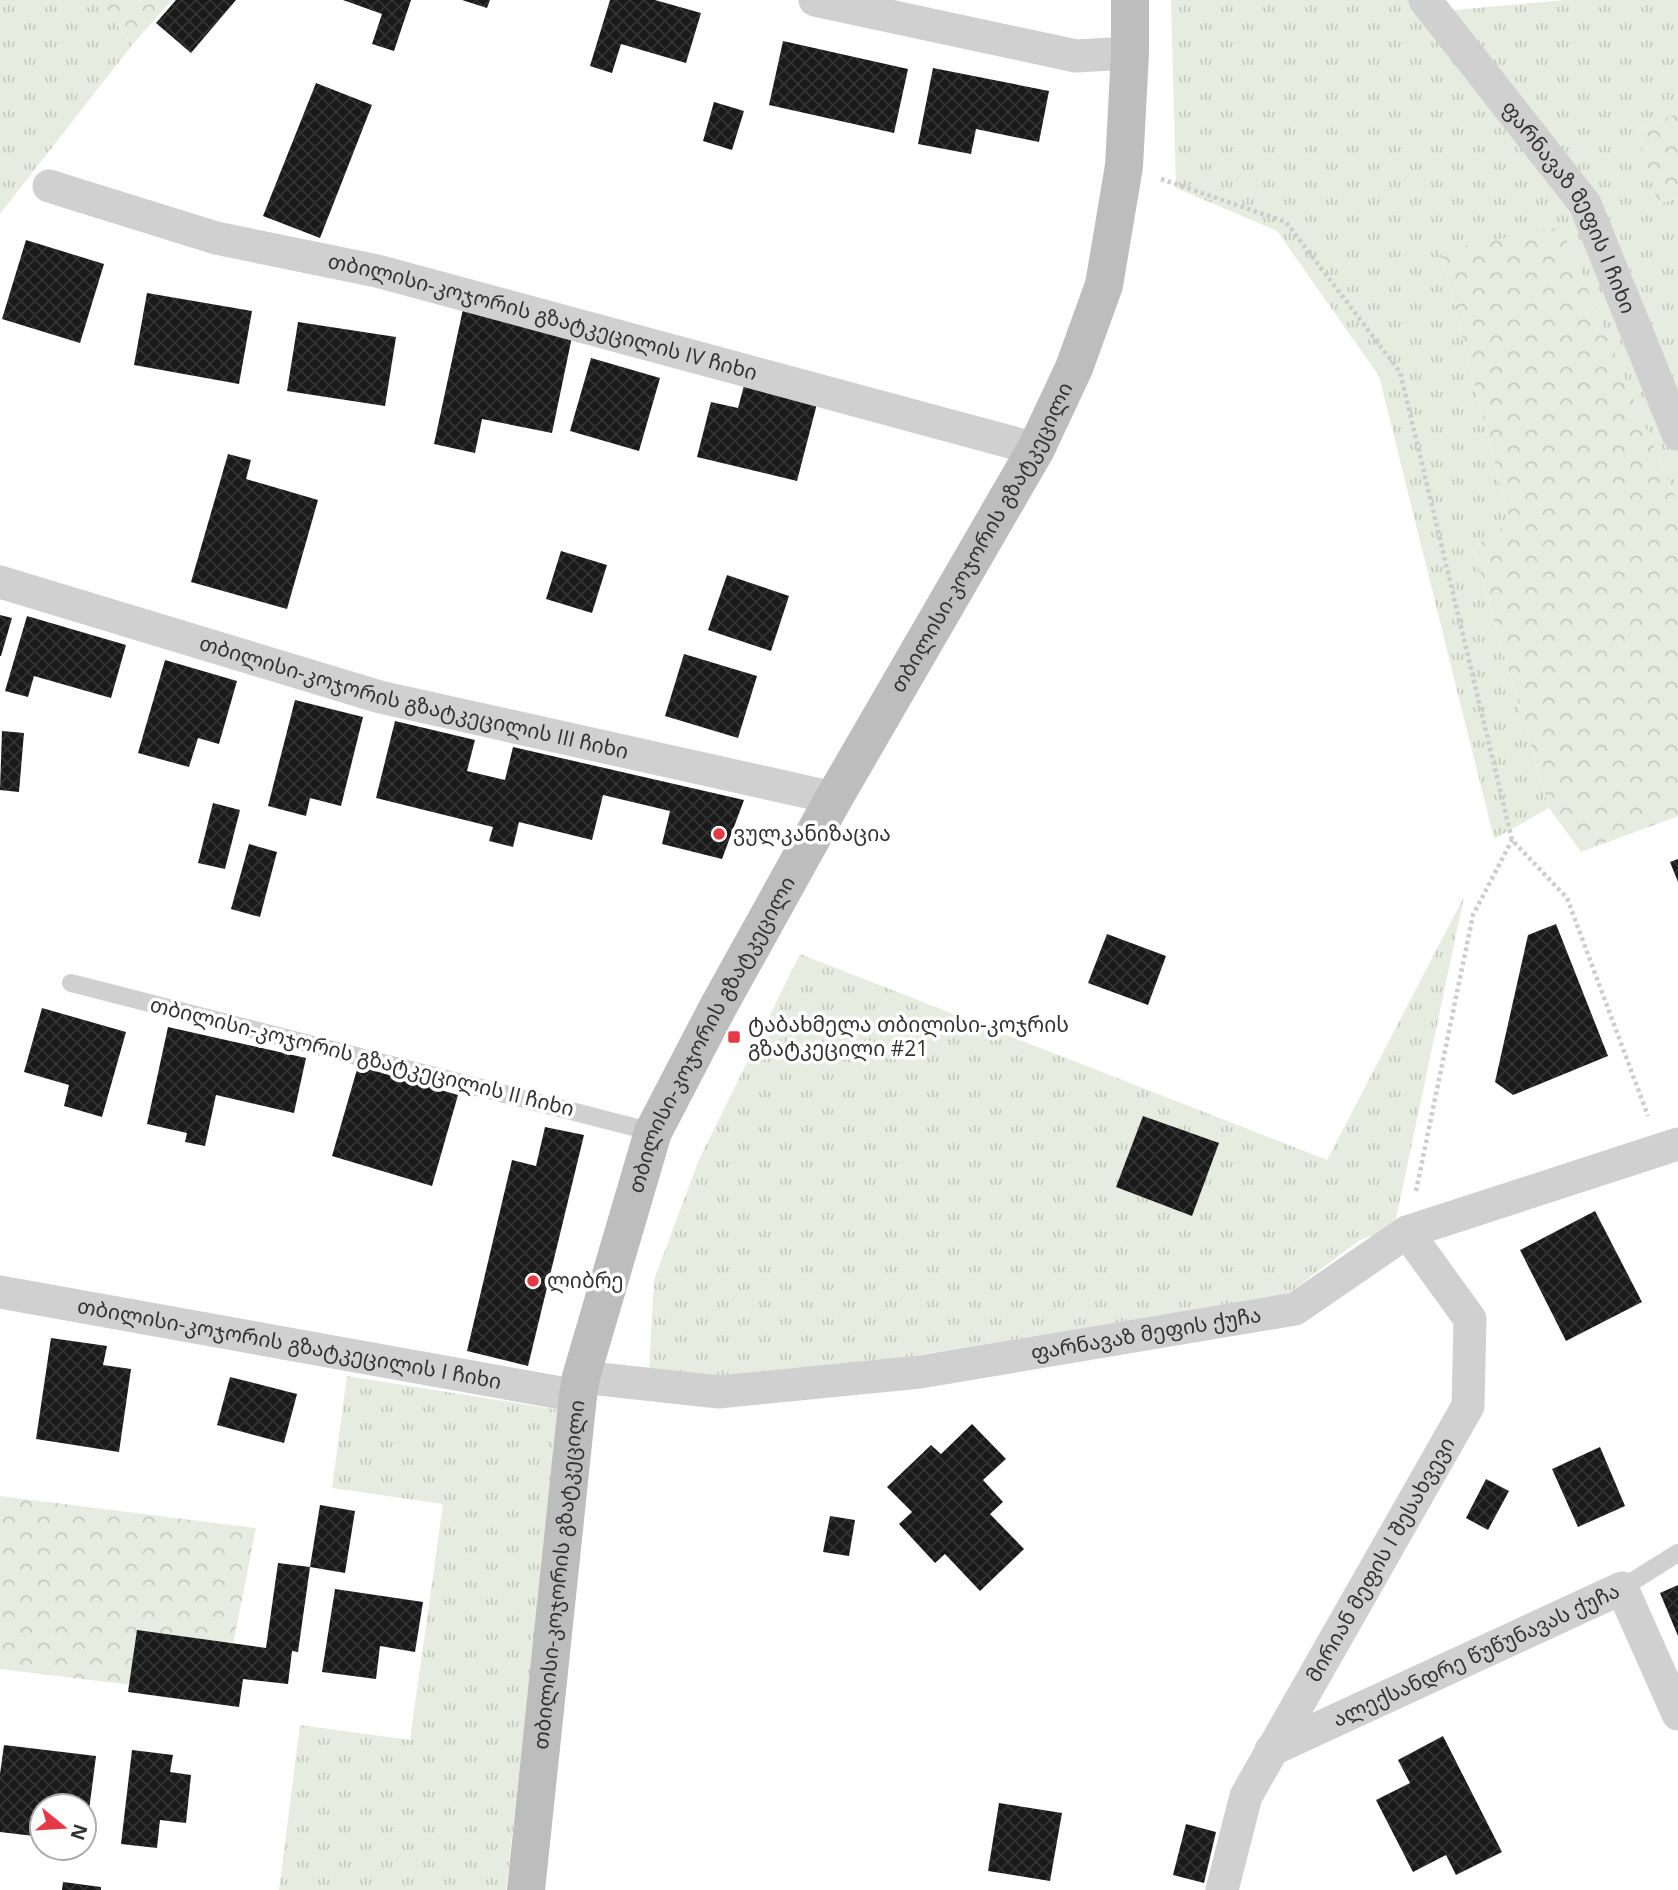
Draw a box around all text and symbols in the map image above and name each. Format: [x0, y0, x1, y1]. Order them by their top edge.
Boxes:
street label: ფარნავაზ მეფის I ჩიხი [1496, 94, 1643, 317]
street label: თბილისი-კოჯორის გზატკეცილის IV ჩიხი [326, 246, 761, 386]
street label: თბილისი-კოჯორის გზატკეცილი [883, 377, 1078, 697]
street label: თბილისი-კოჯორის გზატკეცილის III ჩიხი [196, 628, 631, 765]
place label: ვულკანიზაცია [733, 819, 891, 847]
marker: ვულკანიზაცია [711, 826, 727, 842]
street label: თბილისი-კოჯორის გზატკეცილი [621, 871, 801, 1196]
street label: თბილისი-კოჯორის გზატკეცილის II ჩიხი [147, 990, 577, 1122]
place label: ტაბახმელა თბილისი-კოჯრის გზატკეცილი #21 [748, 1010, 1069, 1062]
marker: ტაბახმელა თბილისი-კოჯრის გზატკეცილი #21 [726, 1029, 742, 1045]
place label: ლიბრე [547, 1266, 624, 1294]
marker: ლიბრე [525, 1273, 541, 1289]
street label: თბილისი-კოჯორის გზატკეცილის I ჩიხი [75, 1291, 504, 1395]
street label: ფარნავაზ მეფის ქუჩა [1029, 1300, 1263, 1366]
street label: თბილისი-კოჯორის გზატკეცილი [526, 1398, 591, 1751]
street label: მირიან მეფის I შესახვევი [1299, 1432, 1460, 1687]
street label: ალექსანდრე წუწუნავას ქუჩა [1328, 1576, 1624, 1733]
north arrow [28, 1792, 98, 1862]
text: N [64, 1821, 94, 1844]

